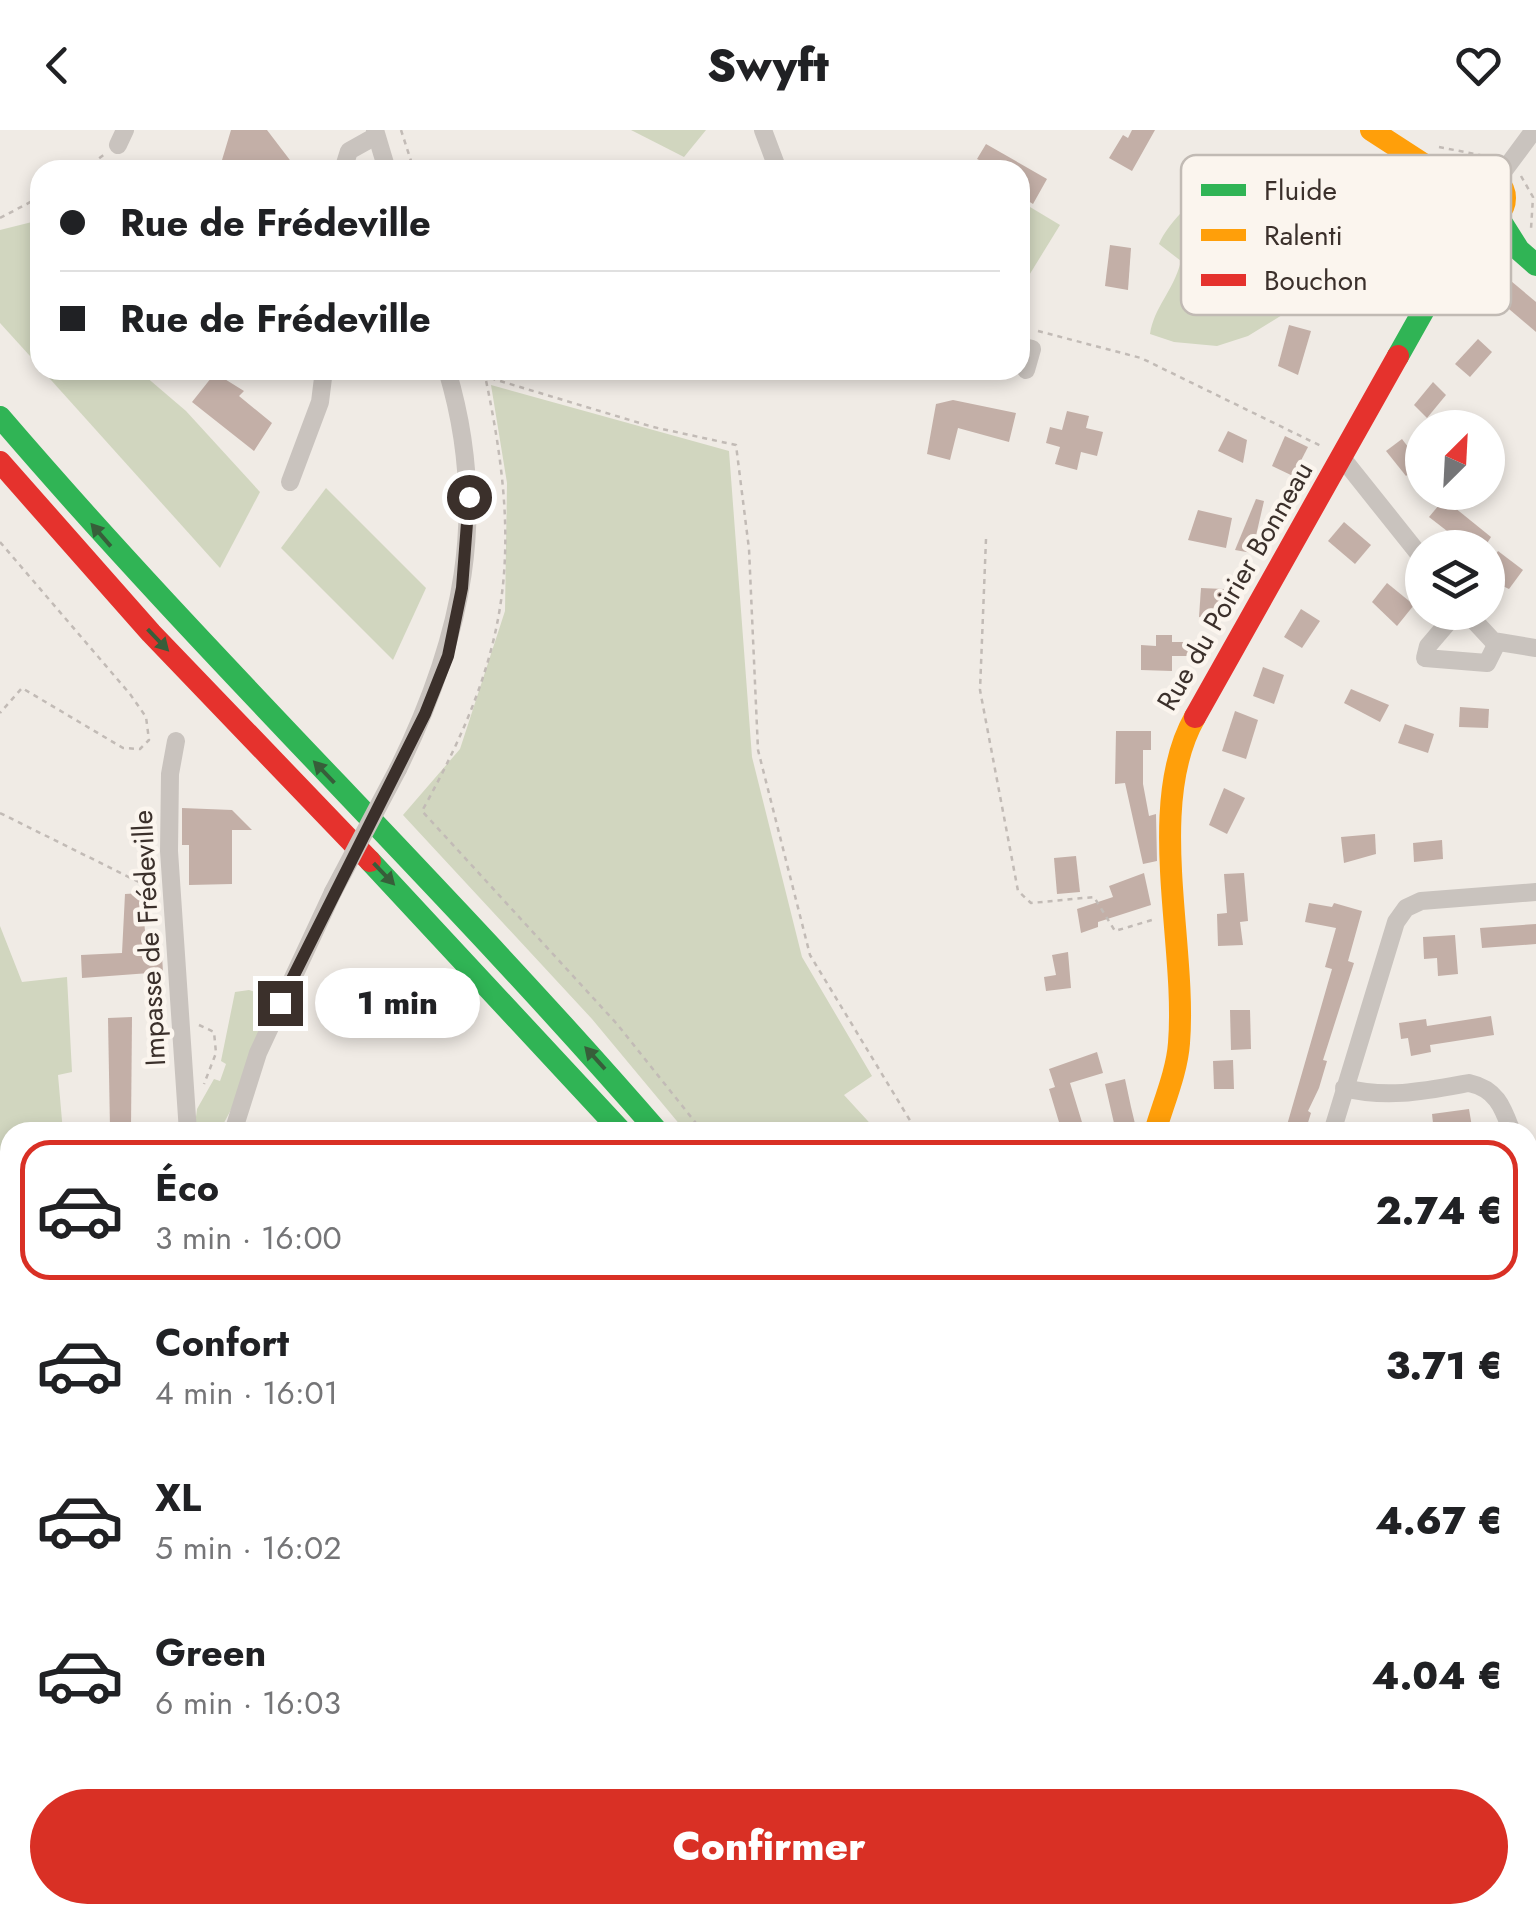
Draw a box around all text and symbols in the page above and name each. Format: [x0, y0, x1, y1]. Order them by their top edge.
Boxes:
text: Swyft [707, 33, 829, 98]
icon: back [30, 38, 85, 93]
icon: heart [1451, 38, 1506, 93]
legend [1181, 155, 1511, 315]
text: Fluide [1264, 170, 1337, 211]
text: Rue de Frédeville [120, 195, 431, 250]
text: Ralenti [1264, 215, 1343, 256]
text: Bouchon [1264, 260, 1368, 301]
text: Rue de Frédeville [120, 291, 431, 346]
north arrow [1405, 410, 1505, 510]
map controls [1405, 410, 1505, 630]
street label: Rue du Poirier Bonneau [1147, 454, 1323, 718]
route start [447, 475, 492, 520]
one-way arrow [91, 522, 113, 547]
button: layers [1405, 530, 1505, 630]
one-way arrow [146, 627, 169, 651]
one-way arrow [313, 760, 336, 784]
street label: Impasse de Frédeville [122, 809, 176, 1067]
one-way arrow [371, 861, 395, 885]
callout: 1 min [315, 968, 480, 1038]
text: 1 min [357, 980, 438, 1026]
route end [258, 981, 303, 1026]
one-way arrow [585, 1046, 607, 1071]
text: Éco [155, 1160, 219, 1215]
icon: car [35, 1165, 125, 1255]
text: 2.74 € [1376, 1183, 1503, 1238]
text: 3 min · 16:00 [155, 1215, 342, 1261]
text: Confort [155, 1315, 289, 1370]
icon: car [35, 1320, 125, 1410]
text: 3.71 € [1386, 1338, 1503, 1393]
text: 4 min · 16:01 [155, 1370, 338, 1416]
text: XL [155, 1470, 201, 1525]
icon: car [35, 1475, 125, 1565]
text: 4.67 € [1375, 1493, 1503, 1548]
text: 5 min · 16:02 [155, 1525, 341, 1571]
text: Green [155, 1625, 266, 1680]
icon: car [35, 1630, 125, 1720]
text: 4.04 € [1372, 1648, 1503, 1703]
text: 6 min · 16:03 [155, 1680, 341, 1726]
button: Confirmer [30, 1789, 1508, 1904]

